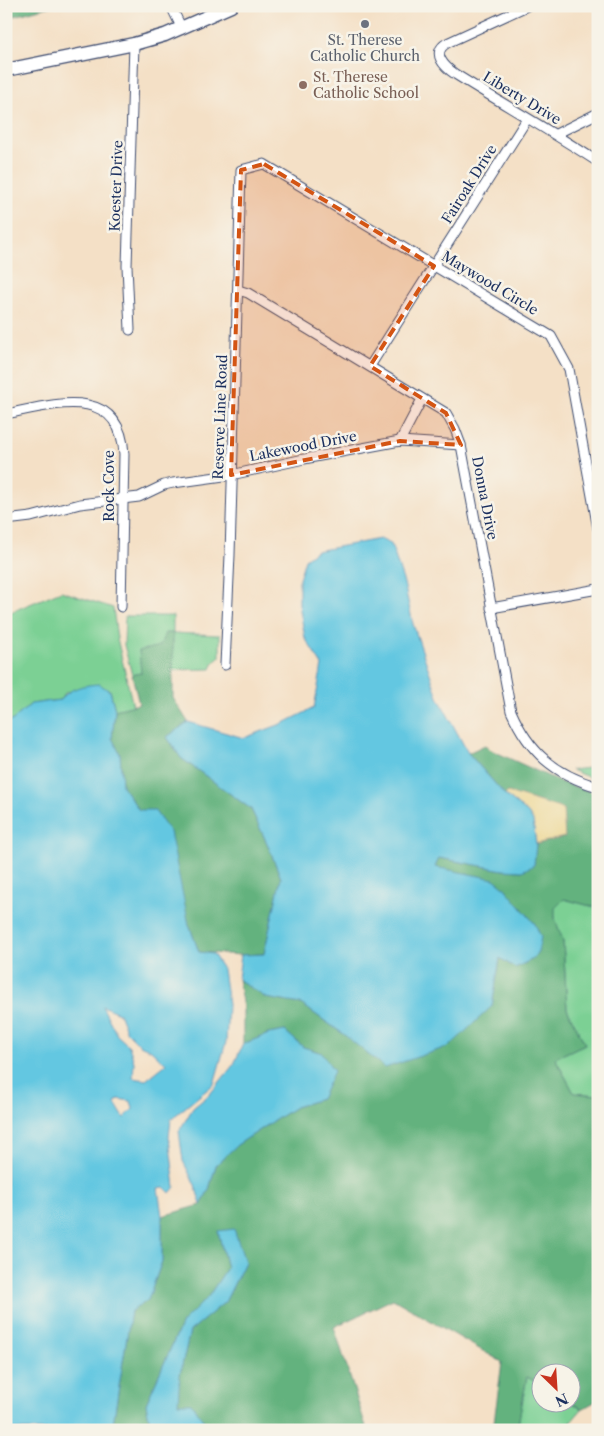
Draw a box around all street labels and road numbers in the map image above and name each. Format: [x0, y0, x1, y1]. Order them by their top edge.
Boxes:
street label: Liberty Drive [480, 68, 564, 128]
street label: Koester Drive [105, 140, 127, 232]
street label: Fairoak Drive [438, 141, 501, 227]
street label: Maywood Circle [438, 247, 542, 319]
street label: Reserve Line Road [209, 354, 231, 480]
street label: Lakewood Drive [248, 427, 358, 465]
street label: Rock Cove [100, 450, 118, 522]
street label: Donna Drive [468, 455, 502, 541]

